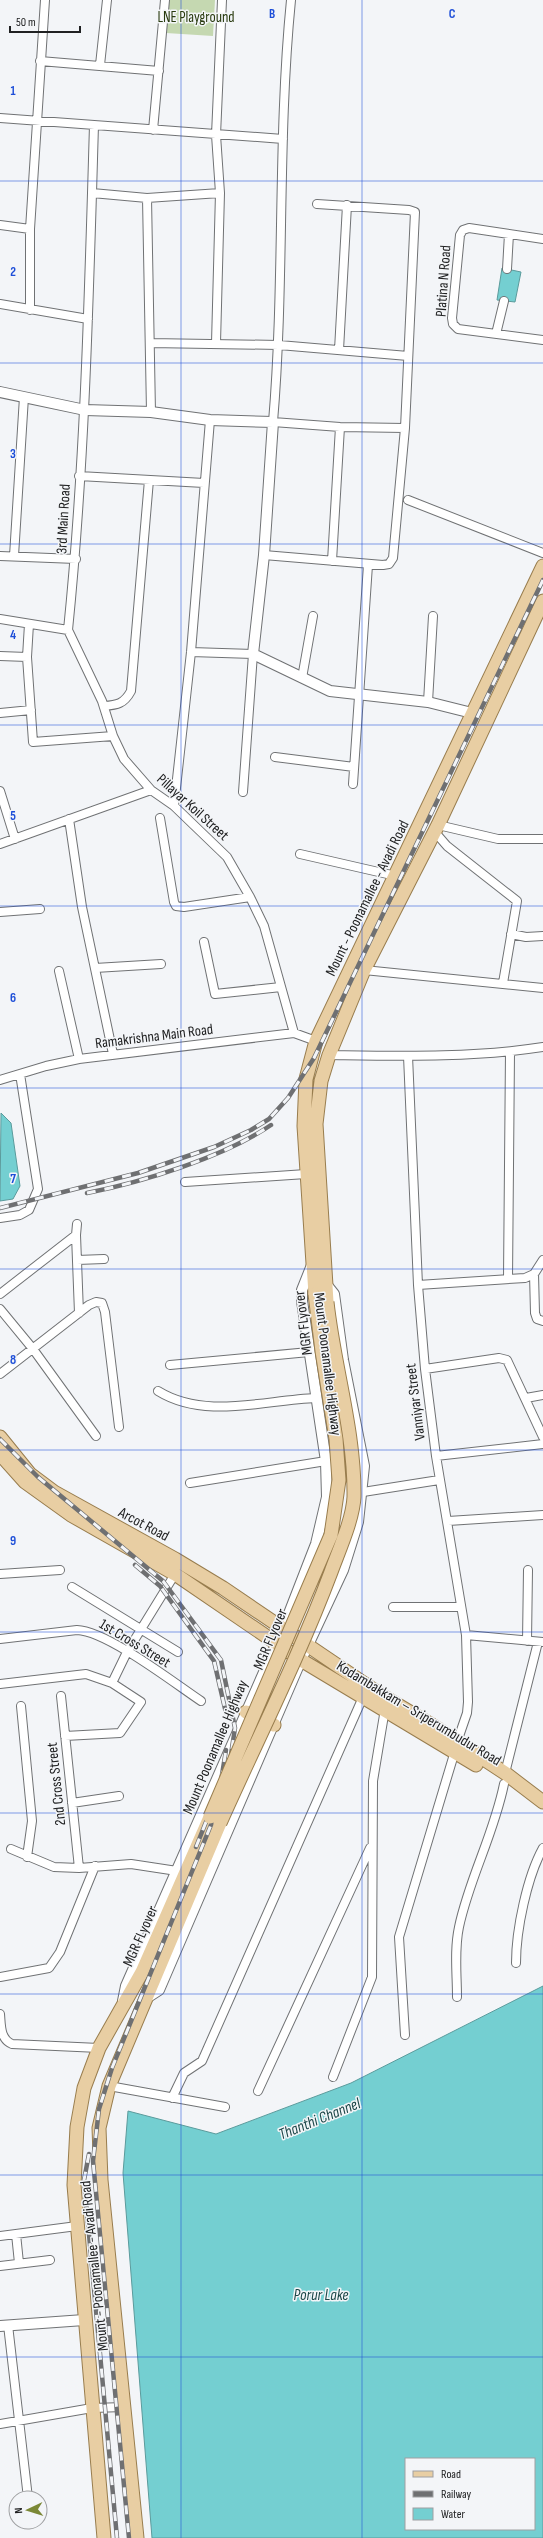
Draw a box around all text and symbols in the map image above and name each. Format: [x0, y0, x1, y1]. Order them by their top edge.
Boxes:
text: B [269, 6, 275, 22]
text: C [449, 6, 456, 22]
scale bar [10, 8, 80, 34]
park label: LNE Playground [157, 8, 235, 27]
text: 50 m [16, 15, 36, 30]
text: 1 [10, 83, 16, 99]
street label: Platina N Road [432, 245, 455, 318]
text: 2 [10, 264, 16, 280]
text: 3 [10, 446, 16, 462]
street label: 3rd Main Road [52, 483, 75, 555]
text: 4 [10, 627, 16, 643]
street label: Pillayar Koil Street [153, 770, 233, 845]
text: 5 [10, 808, 16, 824]
street label: Mount - Poonamallee - Avadi Road [321, 817, 413, 979]
text: 6 [10, 990, 16, 1006]
street label: Ramakrishna Main Road [94, 1020, 214, 1053]
text: 7 [10, 1171, 16, 1187]
street label: MGR FLyover [290, 1289, 317, 1356]
street label: Mount Poonamallee Highway [309, 1292, 346, 1437]
text: 8 [10, 1352, 16, 1368]
street label: Vanniyar Street [401, 1362, 430, 1441]
street label: Arcot Road [114, 1503, 172, 1546]
text: 9 [10, 1533, 16, 1549]
street label: MGR FLyover [249, 1605, 292, 1673]
street label: 1st Cross Street [96, 1615, 174, 1672]
street label: Kodambakkam – Sriperumbudur Road [333, 1657, 505, 1770]
street label: Mount Poonamallee Highway [179, 1677, 252, 1817]
street label: 2nd Cross Street [43, 1741, 70, 1826]
street label: MGR FLyover [119, 1902, 163, 1970]
water label: Thanthi Channel [276, 2094, 364, 2144]
street label: Mount - Poonamallee - Avadi Road [76, 2180, 113, 2352]
water label: Porur Lake [293, 2286, 349, 2305]
legend [405, 2458, 535, 2530]
text: Road [441, 2467, 461, 2482]
text: Railway [441, 2487, 472, 2502]
north arrow [8, 2490, 48, 2530]
text: N [12, 2507, 25, 2514]
text: Water [441, 2507, 465, 2522]

